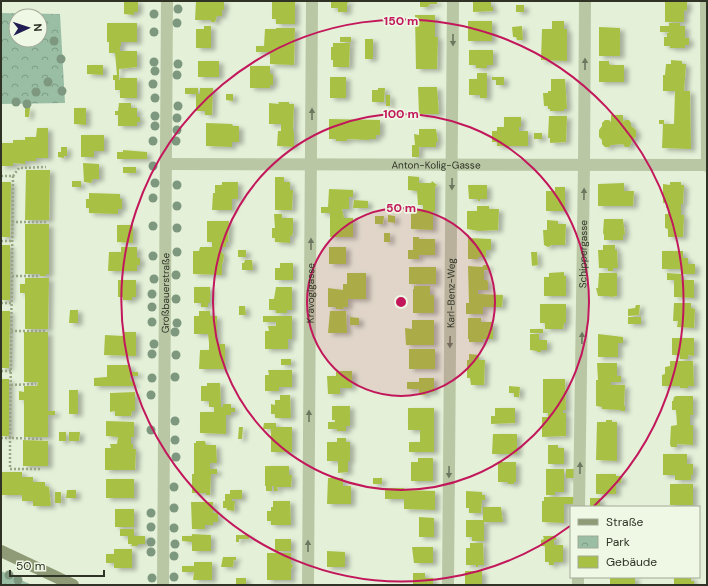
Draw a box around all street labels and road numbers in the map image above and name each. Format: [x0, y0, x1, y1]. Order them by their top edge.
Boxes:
street label: Anton-Kolig-Gasse [391, 158, 481, 171]
street label: Schippergasse [576, 219, 590, 288]
street label: Großbauerstraße [158, 252, 172, 333]
street label: Karl-Benz-Weg [444, 258, 457, 328]
street label: Kravoglgasse [303, 263, 317, 323]

